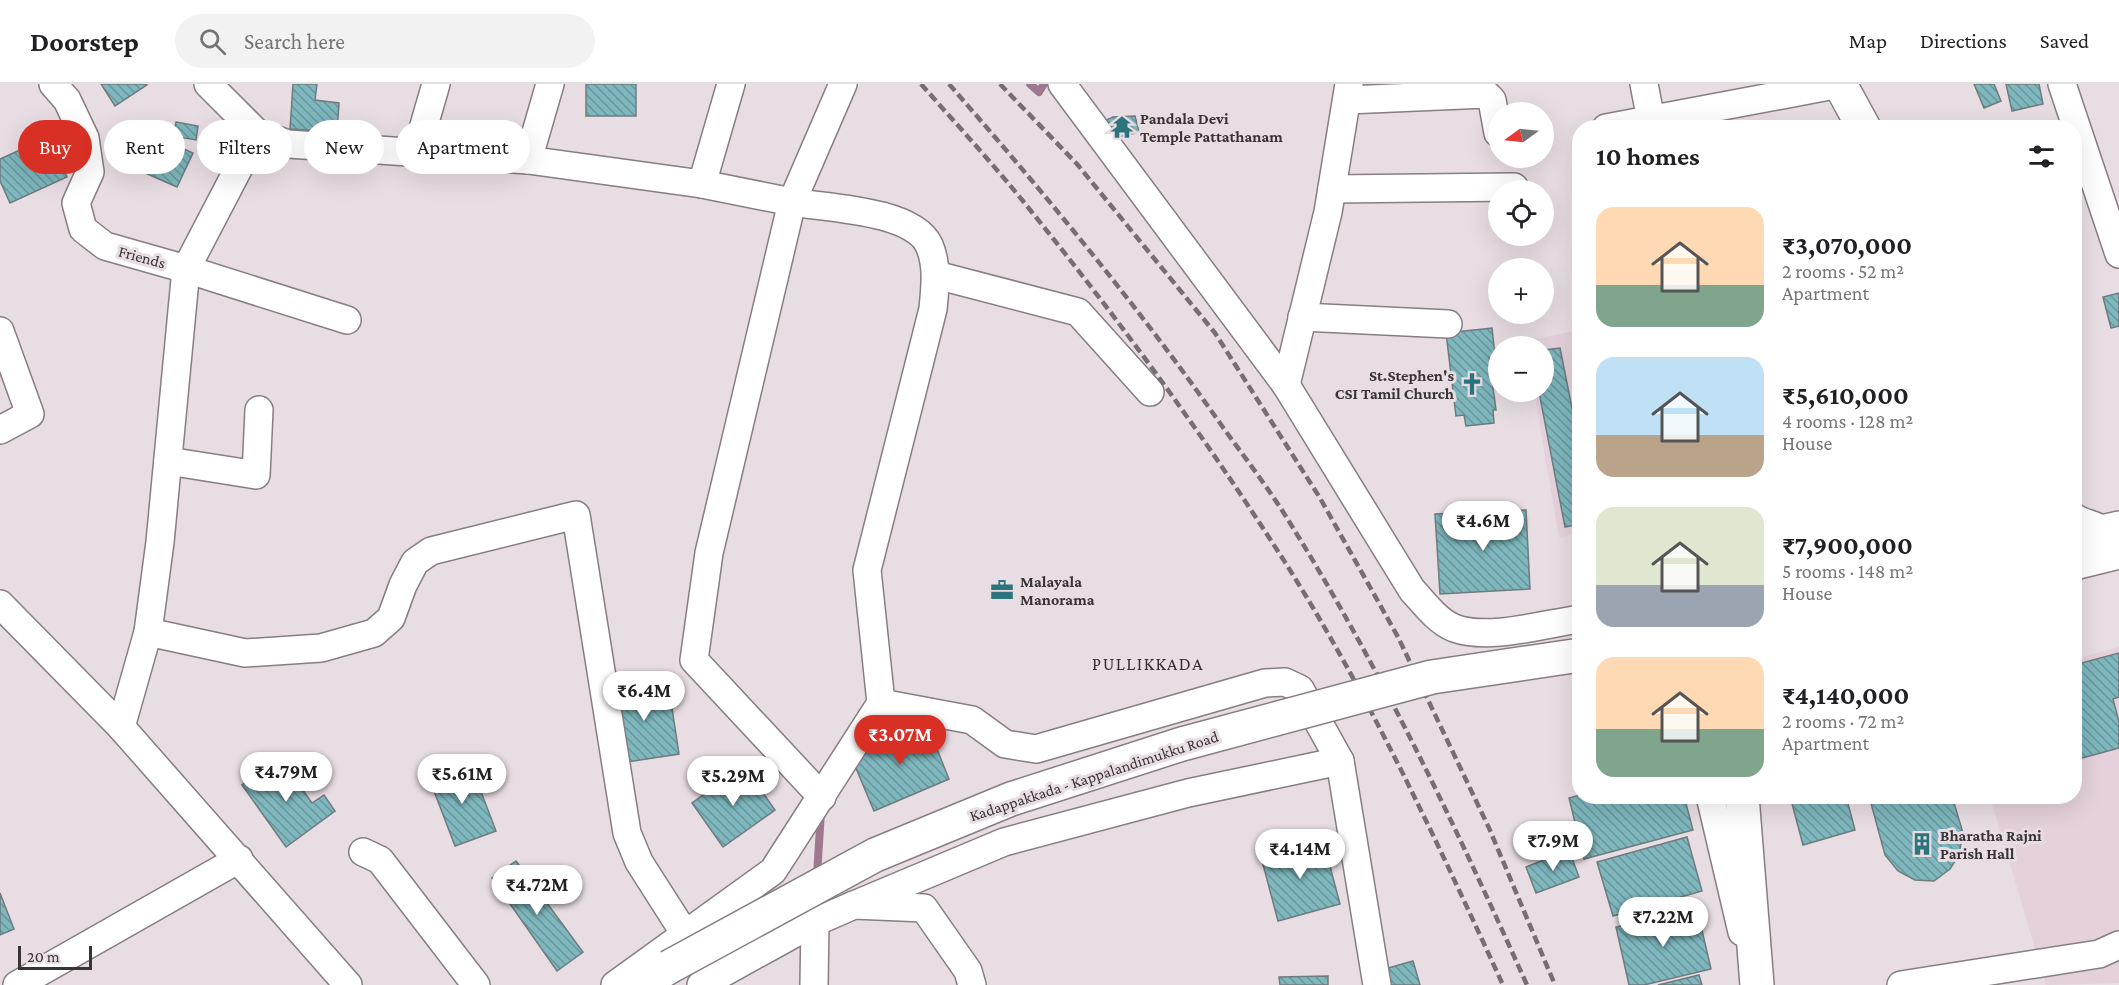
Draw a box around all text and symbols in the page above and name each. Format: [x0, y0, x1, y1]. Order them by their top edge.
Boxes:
search box [175, 14, 595, 68]
icon: search [196, 25, 229, 58]
text: Doorstep [30, 26, 139, 57]
text: Search here [244, 29, 345, 54]
text: Map [1849, 29, 1887, 53]
text: Directions [1920, 29, 2007, 53]
text: Saved [2040, 29, 2089, 53]
north arrow [1488, 102, 1554, 168]
map controls [1488, 102, 1554, 402]
place label: Pandala Devi Temple Pattathanam [1140, 110, 1283, 145]
temple icon: Pandala Devi Temple Pattathanam [1109, 114, 1135, 140]
chip: Buy [18, 120, 92, 174]
chip: Rent [104, 120, 185, 174]
chip: Filters [197, 120, 292, 174]
chip: New [304, 120, 384, 174]
chip: Apartment [396, 120, 530, 174]
icon: filters [2025, 140, 2058, 173]
text: 10 homes [1596, 142, 1700, 171]
button: locate [1488, 180, 1554, 246]
icon: home [1644, 231, 1716, 303]
text: ₹3,070,000 [1782, 231, 1912, 260]
street label: Friends [117, 243, 167, 271]
button: + [1488, 258, 1554, 324]
text: 2 rooms · 52 m² [1782, 260, 1904, 282]
text: Apartment [1782, 282, 1869, 304]
button: − [1488, 336, 1554, 402]
place label: St.Stephen's CSI Tamil Church [1335, 367, 1454, 402]
church icon: St.Stephen's CSI Tamil Church [1459, 371, 1485, 397]
icon: home [1644, 381, 1716, 453]
text: ₹5,610,000 [1782, 381, 1909, 410]
text: 4 rooms · 128 m² [1782, 410, 1913, 432]
text: House [1782, 432, 1832, 454]
pin: ₹4.6M [1441, 501, 1525, 552]
text: ₹4.6M [1456, 509, 1510, 531]
icon: home [1644, 531, 1716, 603]
text: ₹7,900,000 [1782, 531, 1913, 560]
text: 5 rooms · 148 m² [1782, 560, 1913, 582]
place label: Malayala Manorama [1020, 573, 1095, 608]
office icon: Malayala Manorama [989, 577, 1015, 603]
text: House [1782, 582, 1832, 604]
district label: PULLIKKADA [1092, 654, 1204, 674]
pin: ₹6.4M [602, 671, 686, 722]
text: ₹6.4M [617, 679, 671, 701]
icon: home [1644, 681, 1716, 753]
text: ₹4,140,000 [1782, 681, 1909, 710]
text: 2 rooms · 72 m² [1782, 710, 1904, 732]
pin: ₹3.07M [851, 715, 949, 766]
text: ₹3.07M [868, 723, 932, 745]
street label: Kadappakkada - Kappalandimukku Road [967, 727, 1221, 825]
text: Apartment [1782, 732, 1869, 754]
pin: ₹4.79M [237, 752, 335, 803]
pin: ₹5.61M [413, 754, 511, 805]
pin: ₹5.29M [684, 756, 782, 807]
text: ₹4.79M [254, 760, 318, 782]
text: ₹5.61M [431, 762, 493, 784]
text: ₹5.29M [701, 764, 765, 786]
pin: ₹7.9M [1511, 821, 1595, 872]
place label: Bharatha Rajni Parish Hall [1940, 827, 2042, 862]
pin: ₹4.14M [1251, 829, 1349, 880]
text: ₹7.9M [1527, 829, 1579, 851]
building icon: Bharatha Rajni Parish Hall [1909, 831, 1935, 857]
text: ₹4.14M [1269, 837, 1331, 859]
pin: ₹4.72M [488, 865, 586, 916]
text: ₹4.72M [506, 873, 568, 895]
pin: ₹7.22M [1614, 897, 1712, 948]
text: ₹7.22M [1632, 905, 1694, 927]
scale bar [18, 943, 92, 970]
text: 20 m [27, 948, 60, 965]

